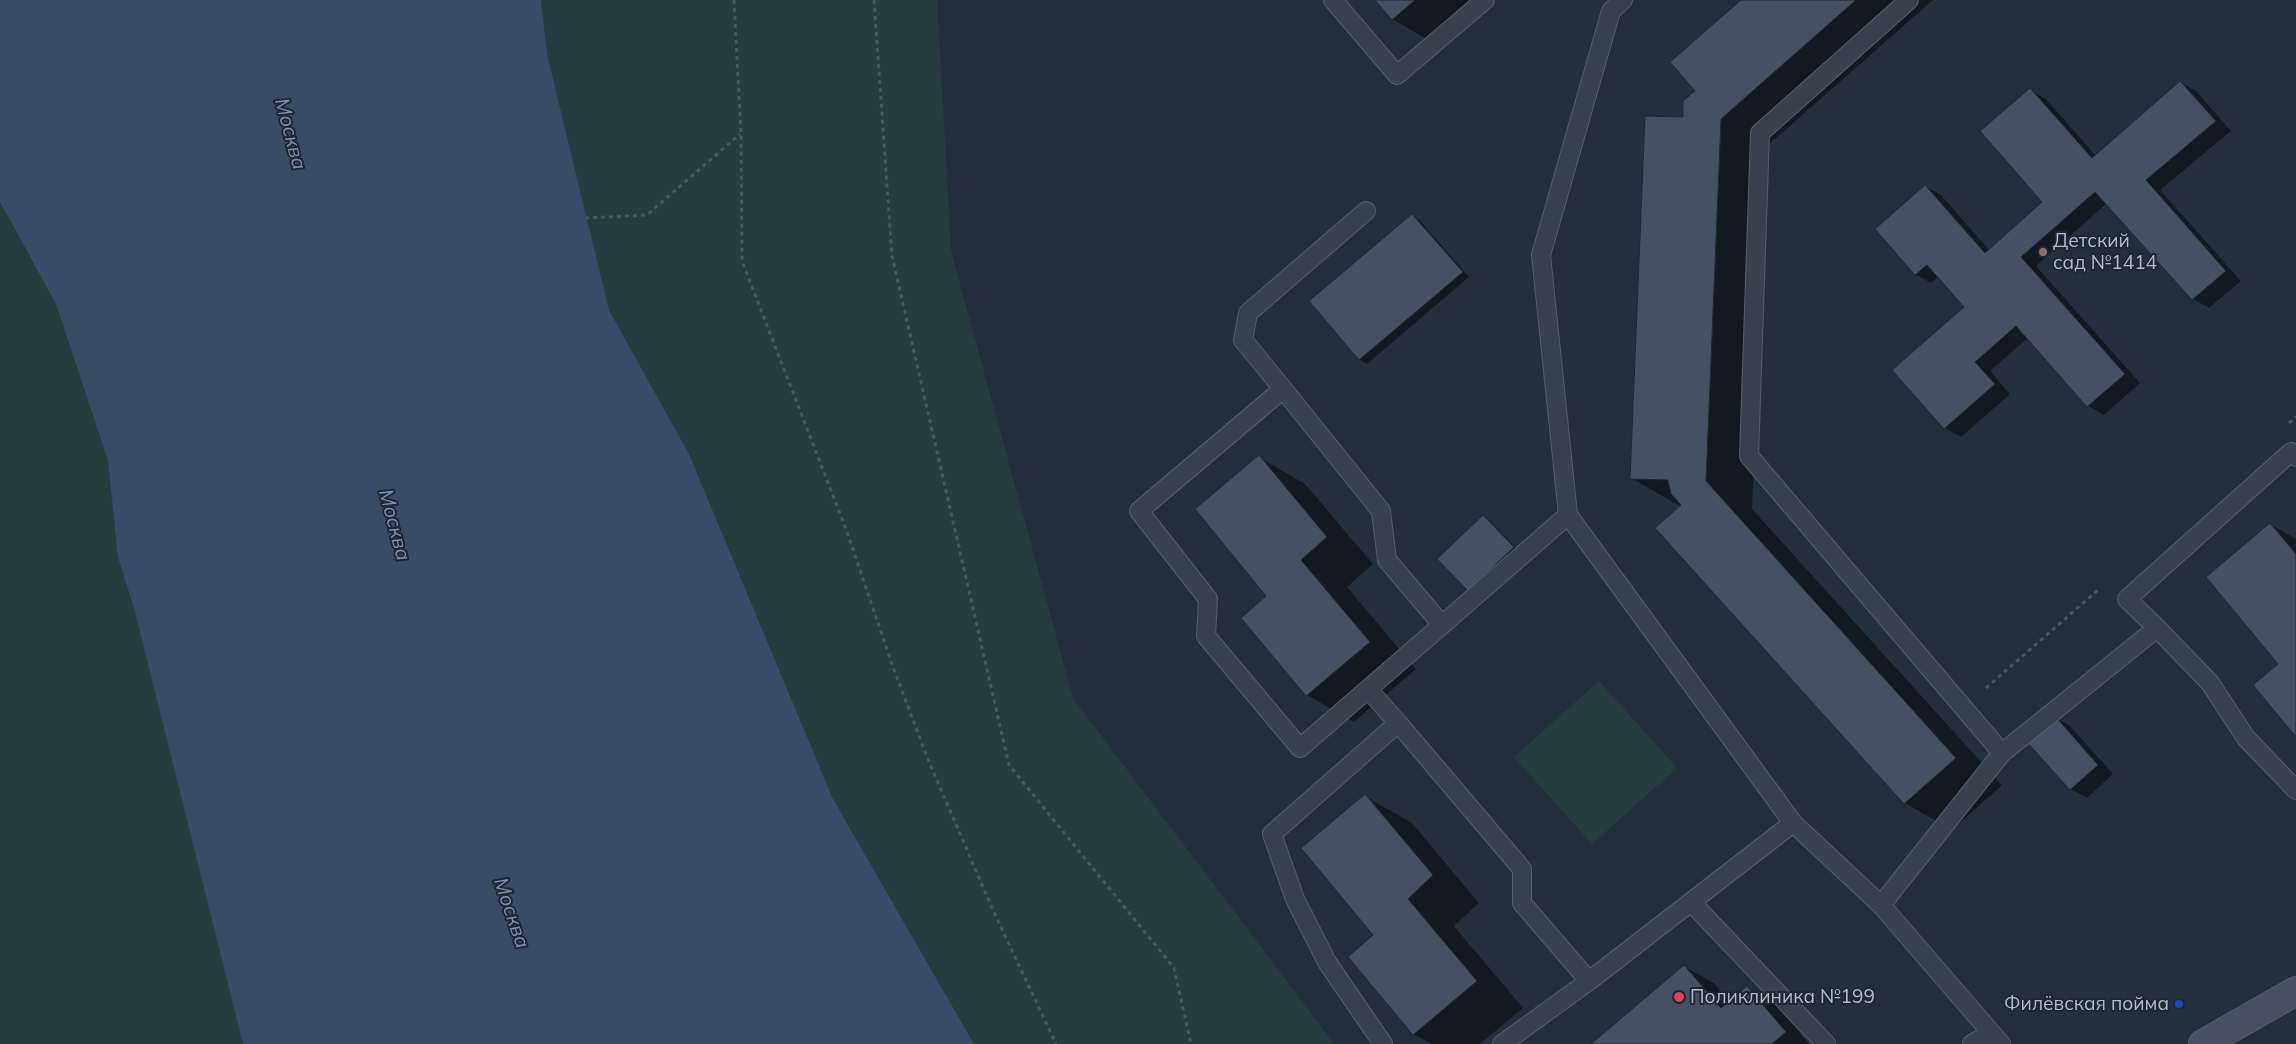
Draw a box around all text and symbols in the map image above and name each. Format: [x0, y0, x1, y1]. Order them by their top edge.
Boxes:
water label: Москва [269, 96, 311, 172]
place label: Детский сад №1414 [2053, 230, 2157, 274]
marker: Детский сад №1414 [2037, 246, 2049, 258]
water label: Москва [373, 487, 415, 563]
water label: Москва [488, 875, 534, 951]
place label: Поликлиника №199 [1690, 986, 1875, 1008]
marker: Поликлиника №199 [1672, 990, 1686, 1004]
place label: Филёвская пойма [2004, 993, 2169, 1015]
marker: Филёвская пойма [2173, 998, 2185, 1010]

